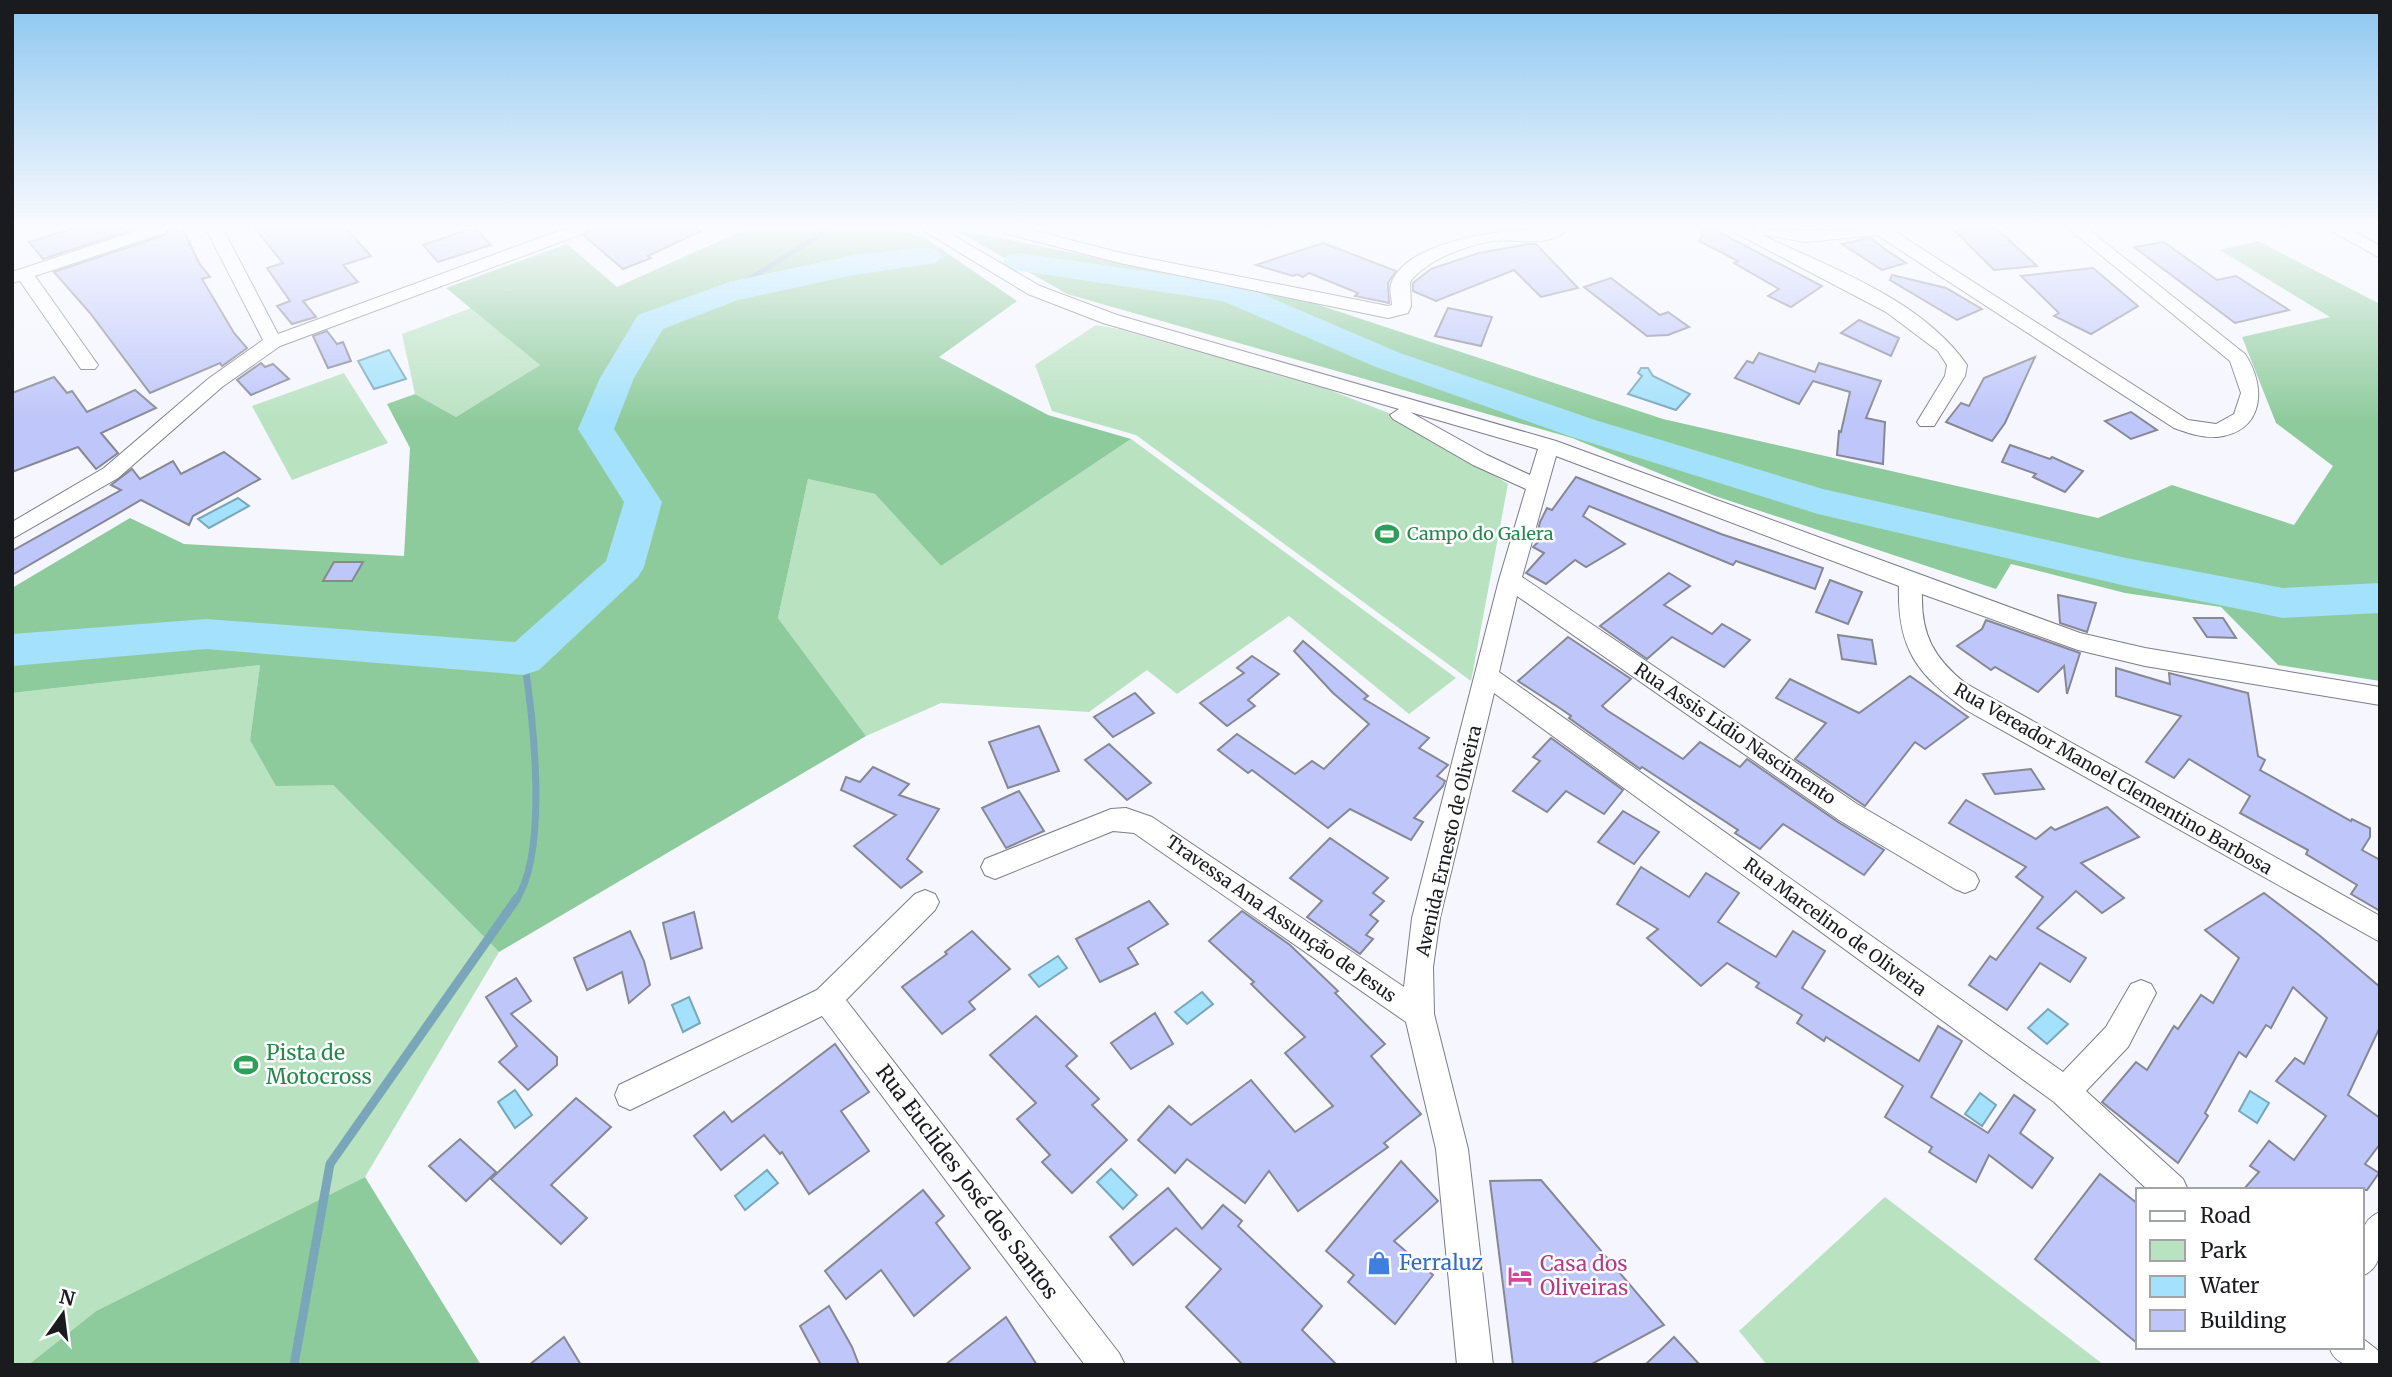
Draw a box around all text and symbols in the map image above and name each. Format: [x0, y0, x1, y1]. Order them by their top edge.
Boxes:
sports icon: Campo do Galera [1373, 520, 1401, 548]
place label: Campo do Galera [1407, 522, 1554, 545]
street label: Rua Assis Lidio Nascimento [1630, 658, 1840, 810]
street label: Rua Vereador Manoel Clementino Barbosa [1950, 678, 2277, 880]
street label: Avenida Ernesto de Oliveira [1410, 723, 1486, 960]
street label: Travessa Ana Assunção de Jesus [1162, 830, 1401, 1007]
street label: Rua Marcelino de Oliveira [1739, 853, 1931, 1001]
place label: Pista de Motocross [266, 1039, 372, 1090]
sports icon: Pista de Motocross [232, 1051, 260, 1079]
street label: Rua Euclides José dos Santos [870, 1059, 1065, 1304]
legend [2136, 1188, 2364, 1349]
text: Road [2200, 1202, 2251, 1229]
text: Park [2200, 1237, 2247, 1264]
shop icon: Ferraluz [1365, 1249, 1393, 1277]
place label: Ferraluz [1399, 1249, 1483, 1276]
place label: Casa dos Oliveiras [1540, 1250, 1628, 1301]
hotel icon: Casa dos Oliveiras [1506, 1262, 1534, 1290]
text: Water [2199, 1272, 2259, 1299]
north arrow [28, 1279, 98, 1349]
text: N [57, 1284, 77, 1311]
text: Building [2200, 1307, 2287, 1334]

